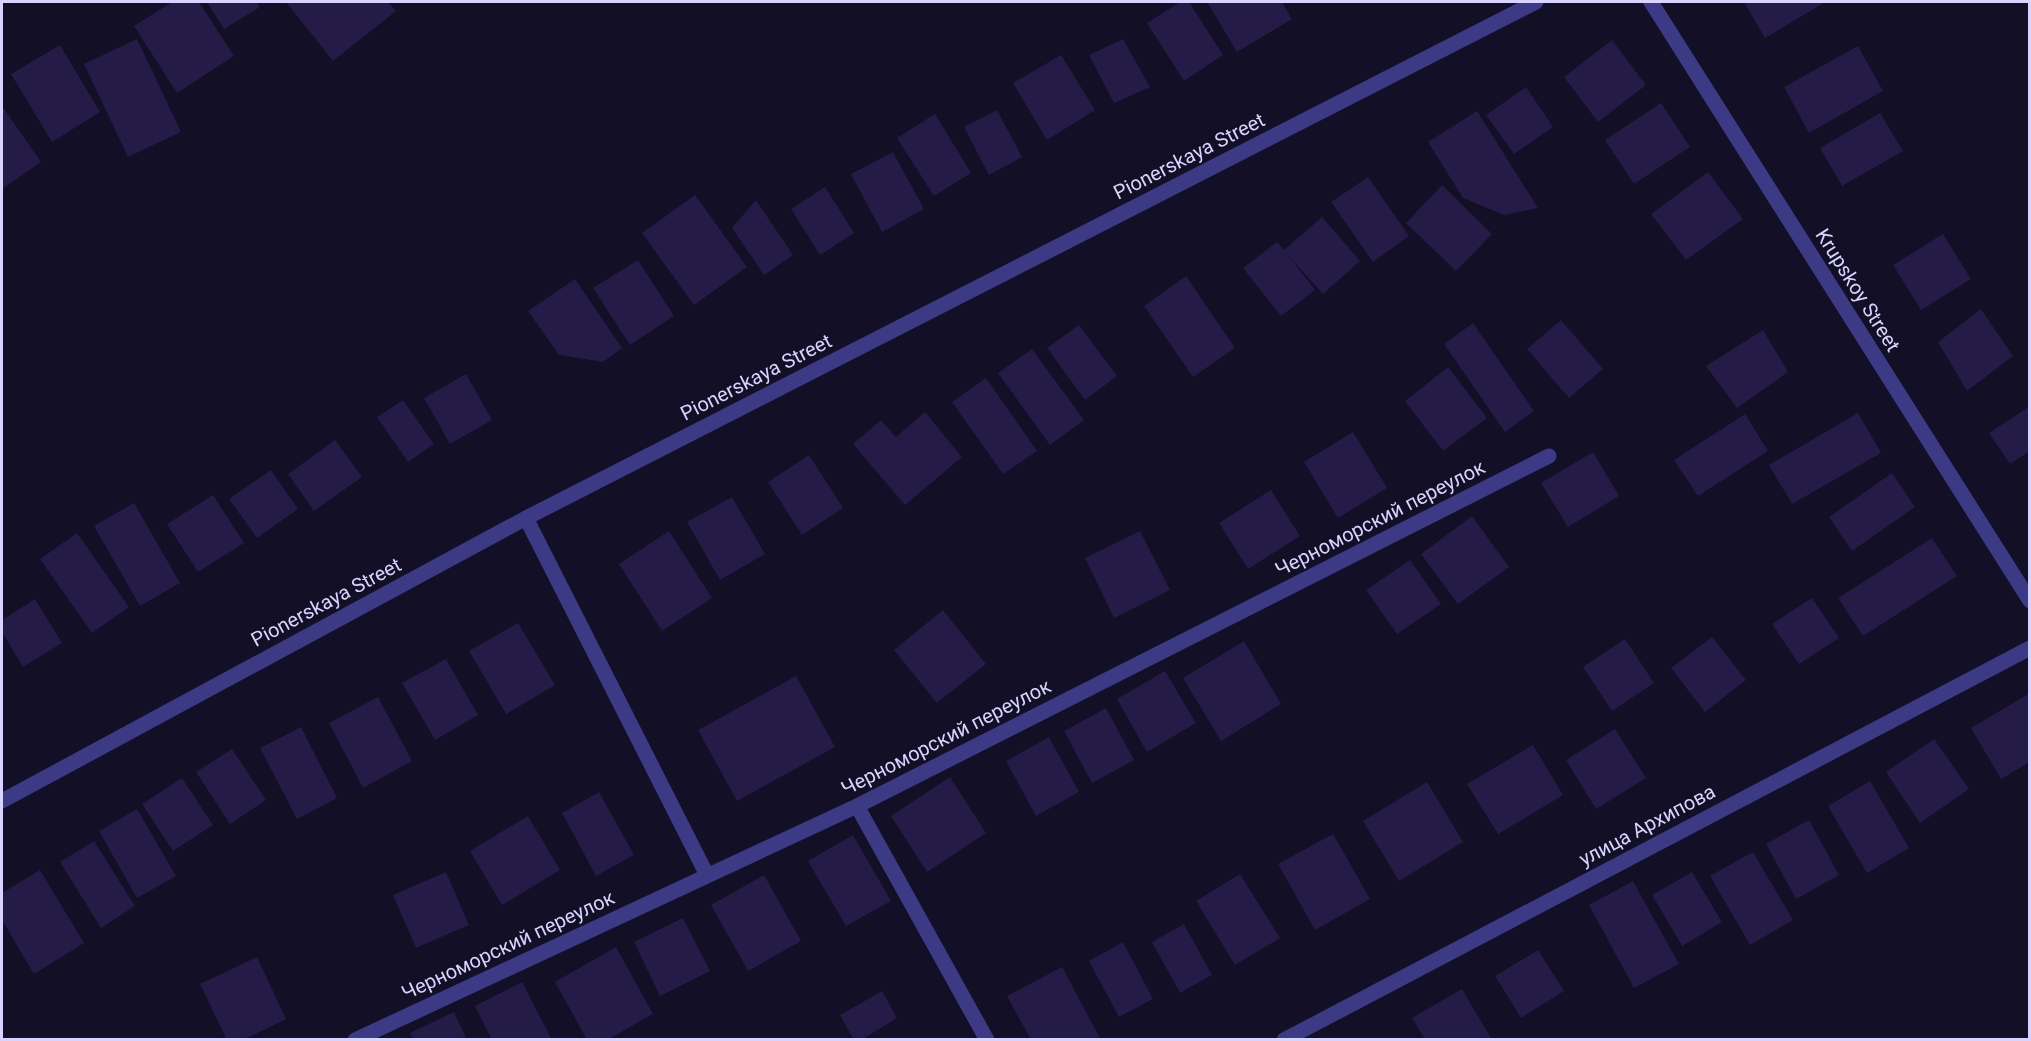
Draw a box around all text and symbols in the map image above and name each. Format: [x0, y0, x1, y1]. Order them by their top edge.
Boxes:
street label: Pionerskaya Street [1109, 108, 1269, 204]
street label: Krupskoy Street [1811, 224, 1905, 356]
street label: Pionerskaya Street [676, 329, 836, 425]
street label: Черноморский переулок [1271, 455, 1489, 581]
street label: Pionerskaya Street [247, 552, 405, 652]
street label: Черноморский переулок [837, 674, 1055, 800]
street label: улица Архипова [1575, 779, 1719, 871]
street label: Черноморский переулок [398, 885, 618, 1005]

